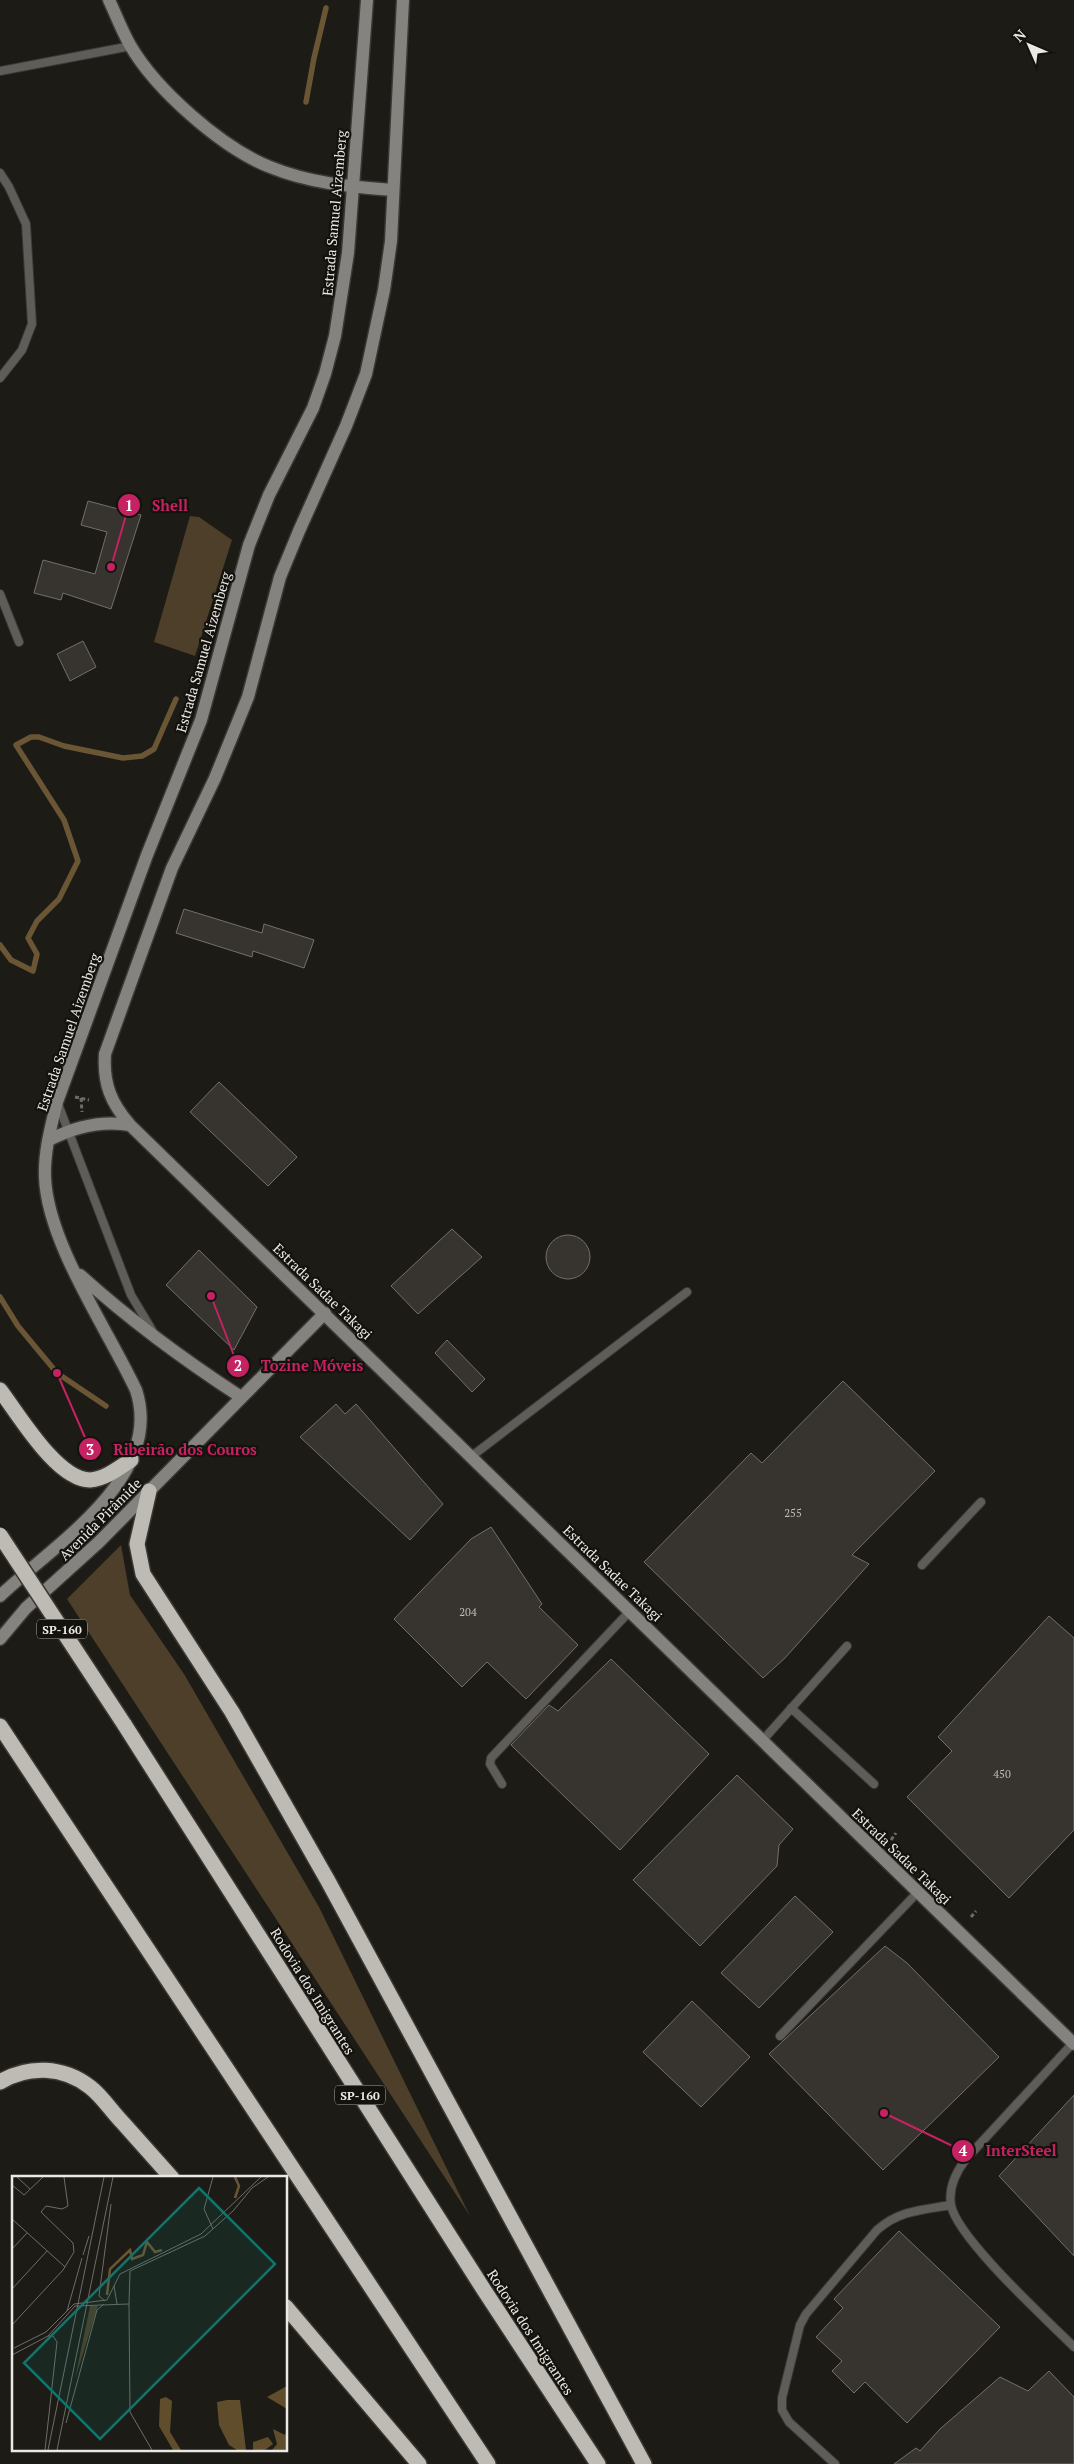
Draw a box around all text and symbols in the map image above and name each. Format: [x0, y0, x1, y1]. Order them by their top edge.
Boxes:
north arrow [1004, 20, 1054, 70]
text: N [1009, 25, 1030, 46]
street label: Estrada Samuel Aizemberg [317, 129, 351, 297]
callout: Shell [117, 490, 198, 520]
text: 1 [125, 495, 133, 515]
text: Shell [152, 495, 188, 515]
street label: Estrada Samuel Aizemberg [171, 569, 235, 734]
street label: Estrada Samuel Aizemberg [32, 950, 104, 1114]
street label: Estrada Sadae Takagi [269, 1239, 377, 1343]
callout: Tozine Móveis [225, 1351, 373, 1381]
text: 2 [234, 1355, 242, 1375]
text: Tozine Móveis [261, 1355, 364, 1375]
callout: Ribeirão dos Couros [78, 1434, 267, 1464]
text: 3 [86, 1439, 94, 1459]
text: Ribeirão dos Couros [113, 1439, 257, 1459]
street label: Avenida Pirâmide [55, 1474, 145, 1564]
house number: 255 [784, 1506, 802, 1520]
street label: Estrada Sadae Takagi [559, 1521, 667, 1625]
house number: 204 [459, 1605, 477, 1619]
road number: SP-160 [37, 1620, 87, 1638]
house number: 450 [993, 1767, 1011, 1781]
street label: Estrada Sadae Takagi [848, 1804, 956, 1908]
street label: Rodovia dos Imigrantes [266, 1924, 360, 2058]
road number: SP-160 [335, 2086, 385, 2104]
callout: InterSteel [950, 2136, 1066, 2166]
text: 4 [959, 2140, 968, 2160]
text: InterSteel [985, 2140, 1057, 2160]
inset map [12, 2176, 288, 2452]
street label: Rodovia dos Imigrantes [483, 2266, 579, 2398]

